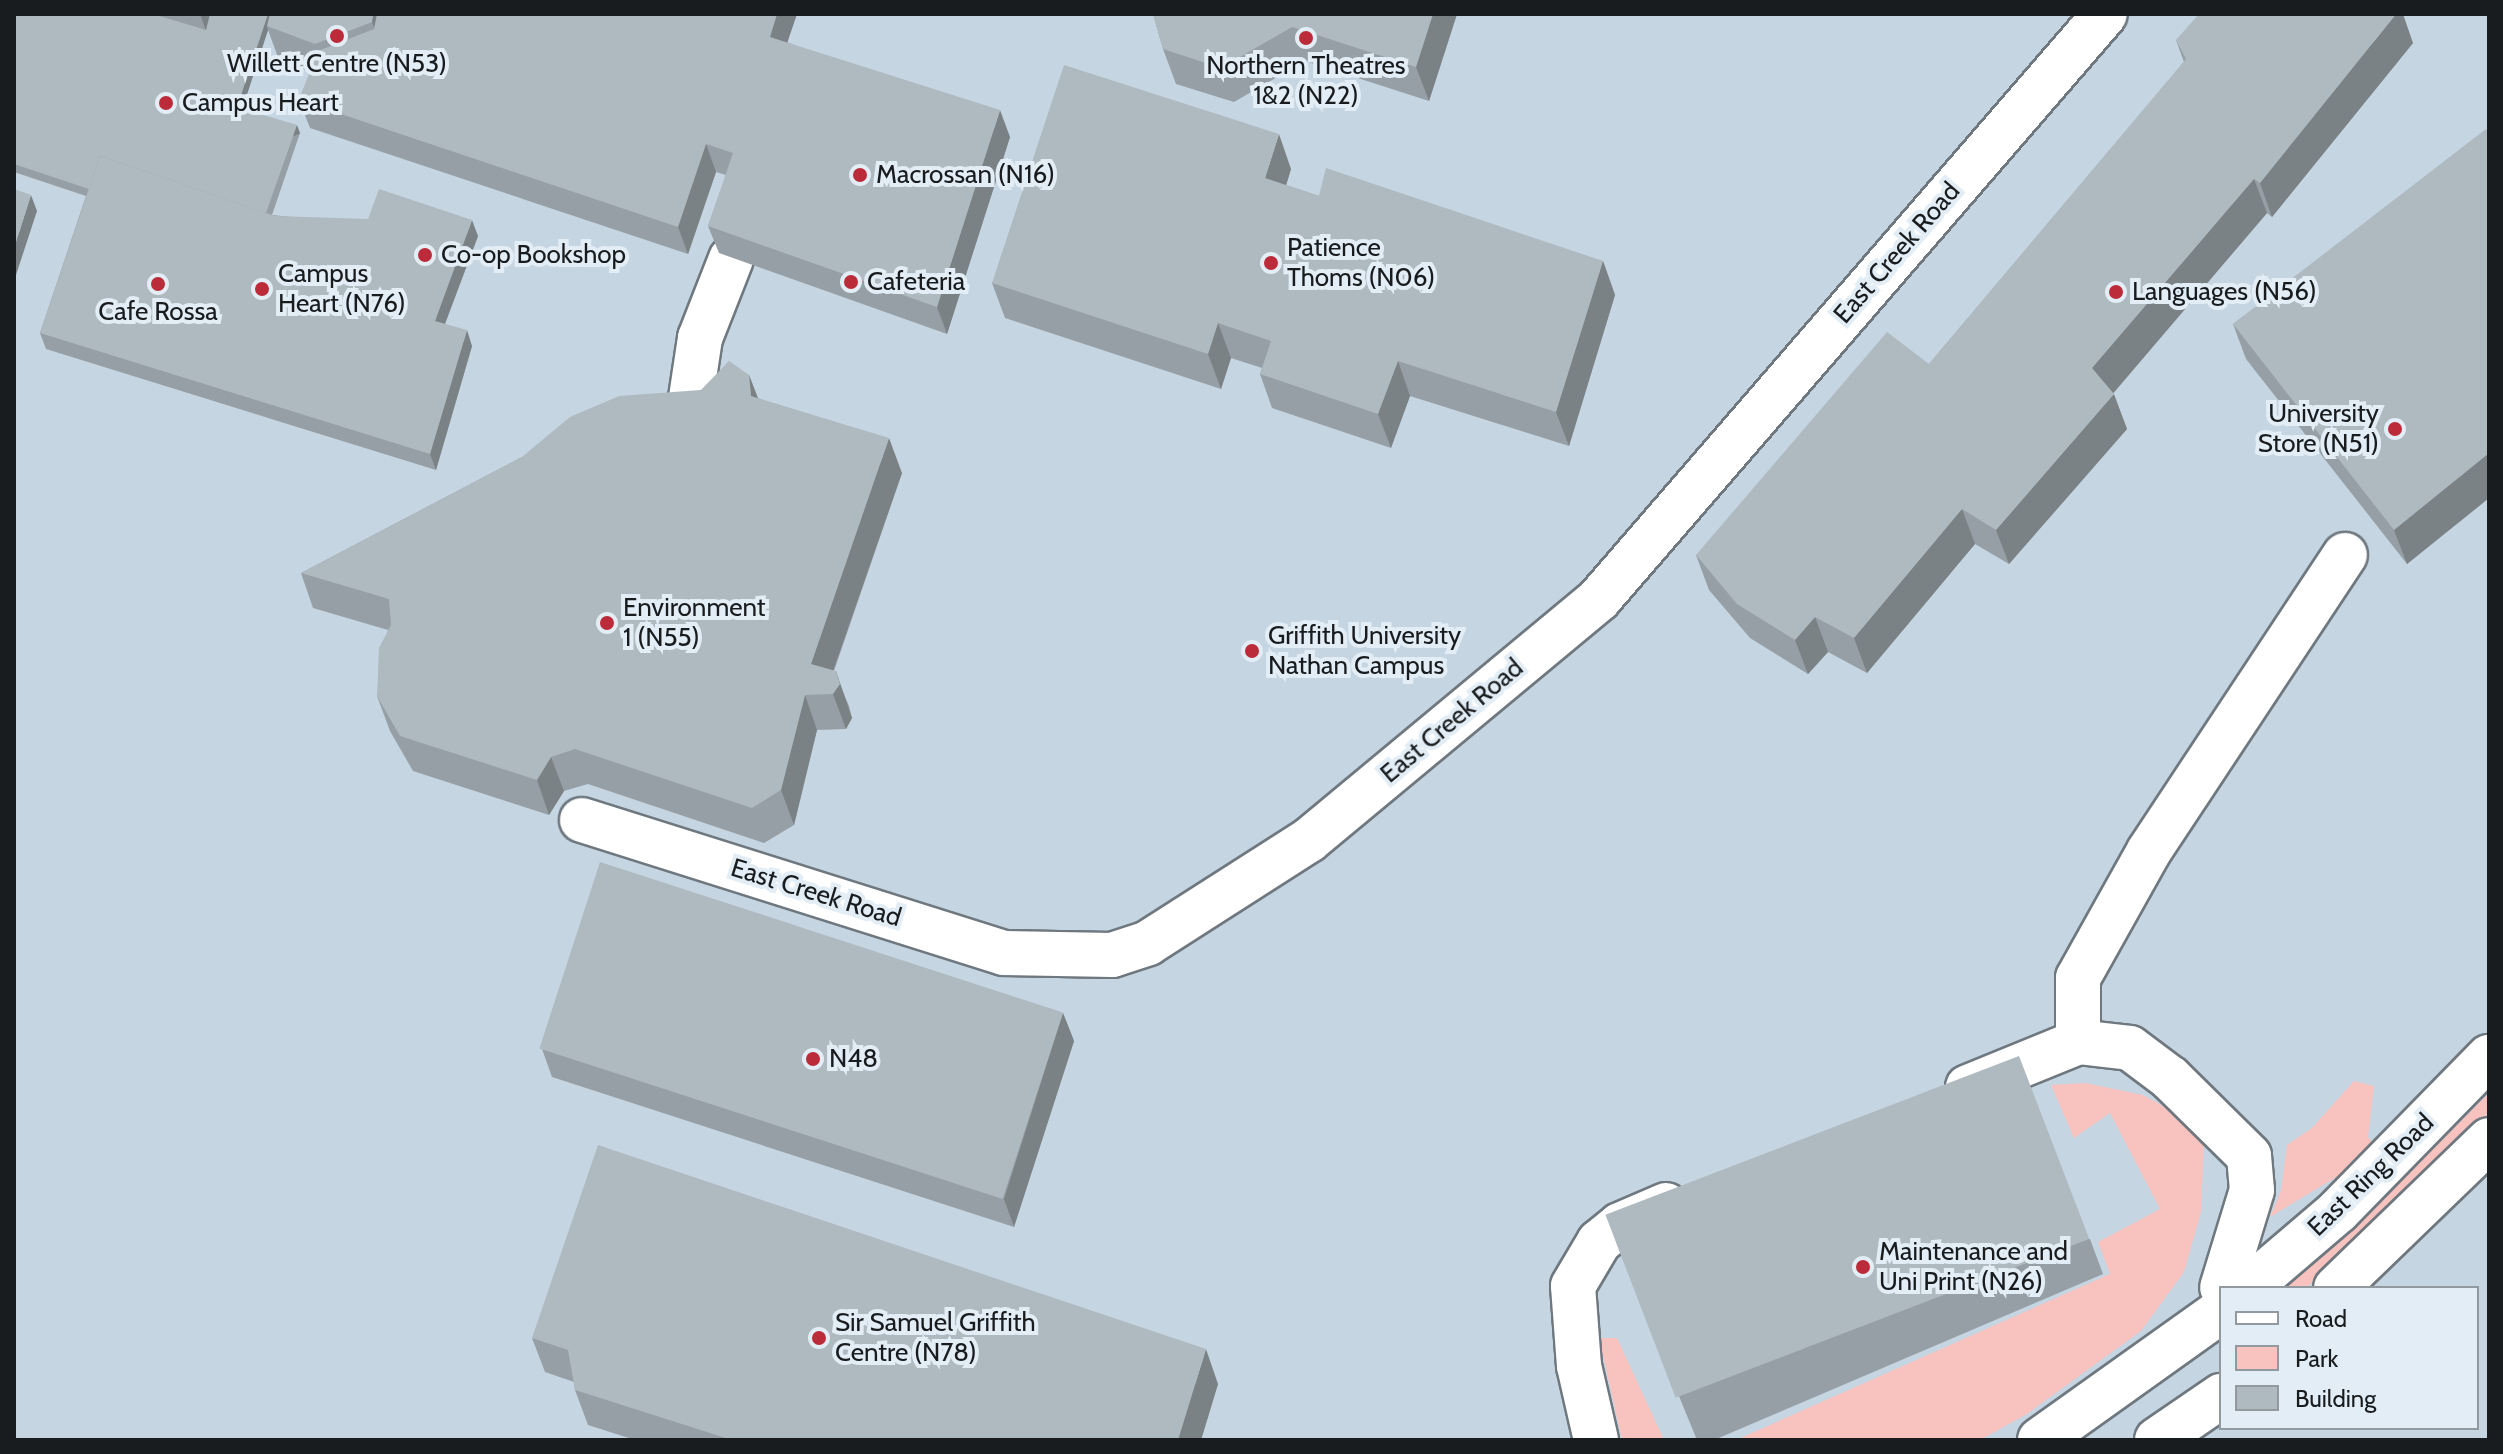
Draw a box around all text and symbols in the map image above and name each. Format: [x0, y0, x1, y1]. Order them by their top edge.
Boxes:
marker: Willett Centre (N53) [328, 27, 346, 45]
marker: Northern Theatres 1&2 (N22) [1297, 29, 1315, 47]
place label: Willett Centre (N53) [227, 48, 447, 80]
place label: Northern Theatres 1&2 (N22) [1206, 50, 1406, 112]
place label: Campus Heart [182, 87, 339, 119]
marker: Campus Heart [157, 94, 175, 112]
place label: Macrossan (N16) [876, 159, 1055, 191]
marker: Macrossan (N16) [851, 166, 869, 184]
street label: East Creek Road [1827, 176, 1967, 330]
place label: Patience Thoms (N06) [1287, 232, 1435, 294]
place label: Co-op Bookshop [441, 239, 626, 271]
marker: Co-op Bookshop [416, 246, 434, 264]
marker: Patience Thoms (N06) [1262, 254, 1280, 272]
place label: Campus Heart (N76) [278, 258, 406, 320]
place label: Cafeteria [867, 266, 965, 298]
marker: Cafeteria [842, 273, 860, 291]
marker: Cafe Rossa [149, 275, 167, 293]
place label: Languages (N56) [2132, 276, 2317, 308]
marker: Campus Heart (N76) [253, 280, 271, 298]
marker: Languages (N56) [2107, 283, 2125, 301]
place label: Cafe Rossa [98, 296, 218, 328]
place label: University Store (N51) [2258, 398, 2379, 460]
marker: University Store (N51) [2386, 420, 2404, 438]
place label: Environment 1 (N55) [623, 592, 766, 654]
marker: Environment 1 (N55) [598, 614, 616, 632]
place label: Griffith University Nathan Campus [1268, 620, 1461, 682]
marker: Griffith University Nathan Campus [1243, 642, 1261, 660]
street label: East Creek Road [1374, 652, 1530, 790]
street label: East Creek Road [727, 852, 905, 934]
place label: N48 [829, 1043, 878, 1075]
marker: N48 [804, 1050, 822, 1068]
street label: East Ring Road [2302, 1107, 2440, 1243]
place label: Maintenance and Uni Print (N26) [1879, 1236, 2068, 1298]
marker: Maintenance and Uni Print (N26) [1854, 1258, 1872, 1276]
legend [2219, 1286, 2479, 1430]
text: Road [2295, 1304, 2347, 1333]
place label: Sir Samuel Griffith Centre (N78) [835, 1307, 1036, 1368]
marker: Sir Samuel Griffith Centre (N78) [810, 1329, 828, 1347]
text: Park [2295, 1344, 2338, 1373]
text: Building [2295, 1384, 2376, 1413]

